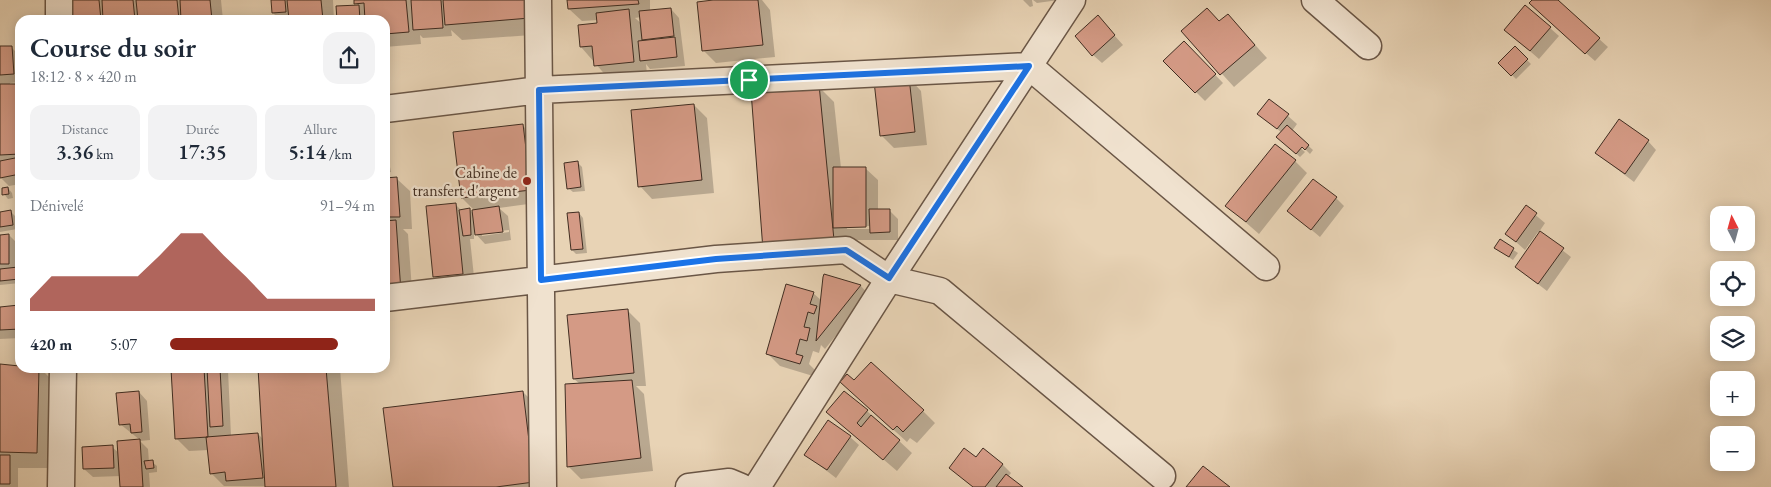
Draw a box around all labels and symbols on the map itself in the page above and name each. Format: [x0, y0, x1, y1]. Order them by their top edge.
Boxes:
pin [728, 59, 770, 101]
place label: Cabine de transfert d'argent [412, 162, 517, 201]
marker: Cabine de transfert d'argent [521, 175, 533, 187]
north arrow [1710, 206, 1755, 251]

